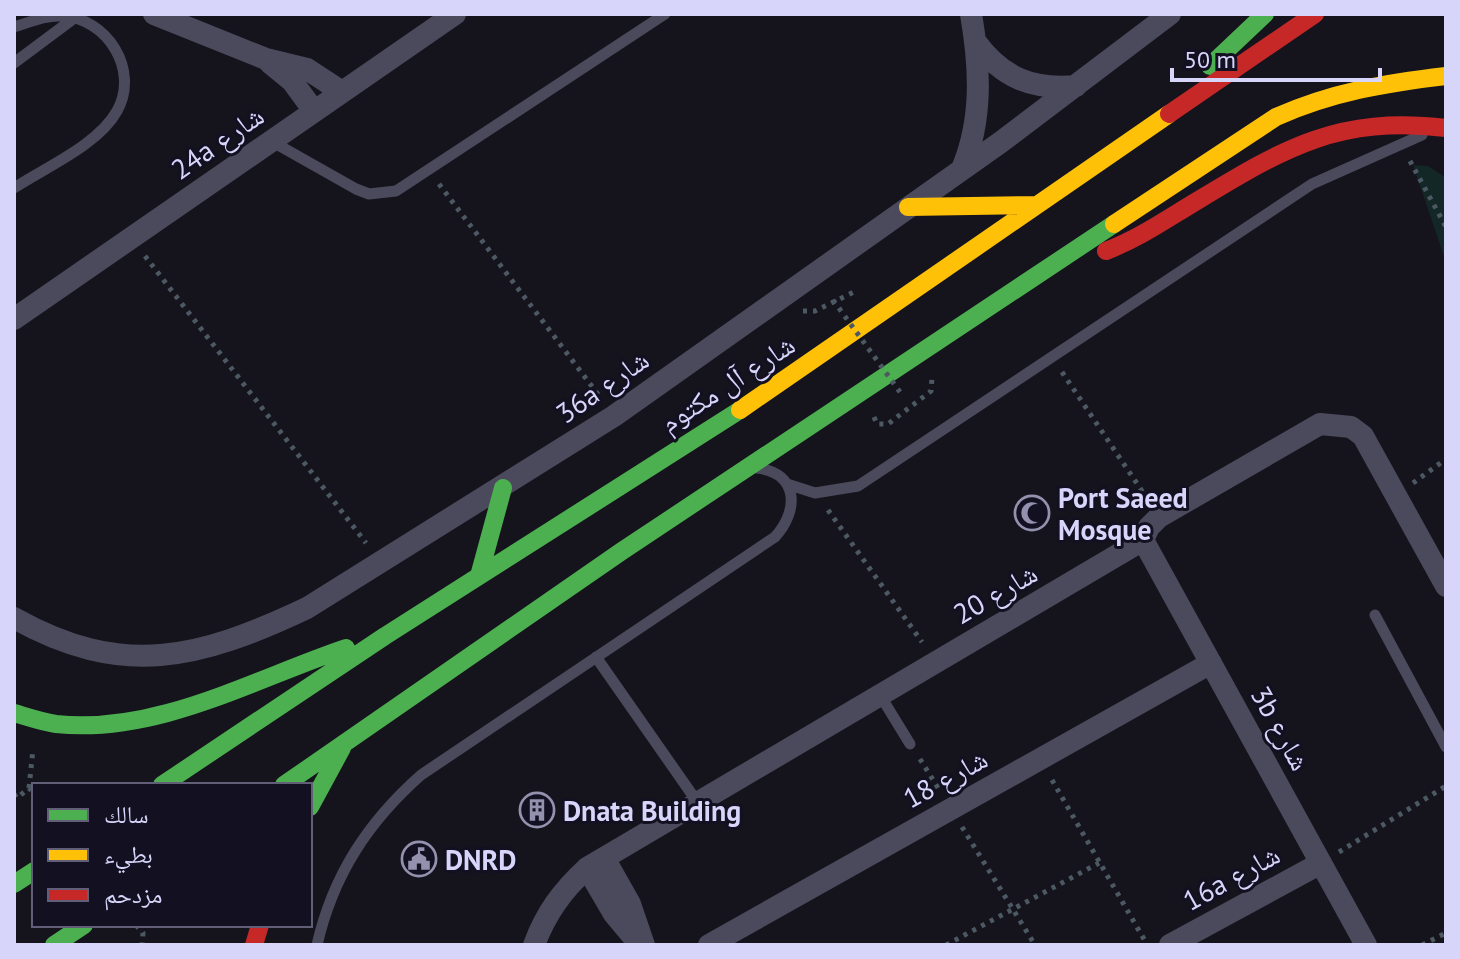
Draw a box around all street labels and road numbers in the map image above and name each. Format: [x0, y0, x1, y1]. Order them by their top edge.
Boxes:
street label: 24a شارع [163, 97, 271, 187]
street label: شارع آل مكتوم [652, 326, 802, 441]
street label: 36a شارع [548, 341, 656, 431]
street label: شارع 20 [946, 554, 1044, 632]
street label: 3b شارع [1243, 679, 1319, 777]
street label: شارع 18 [896, 740, 994, 816]
street label: 16a شارع [1176, 835, 1286, 919]

